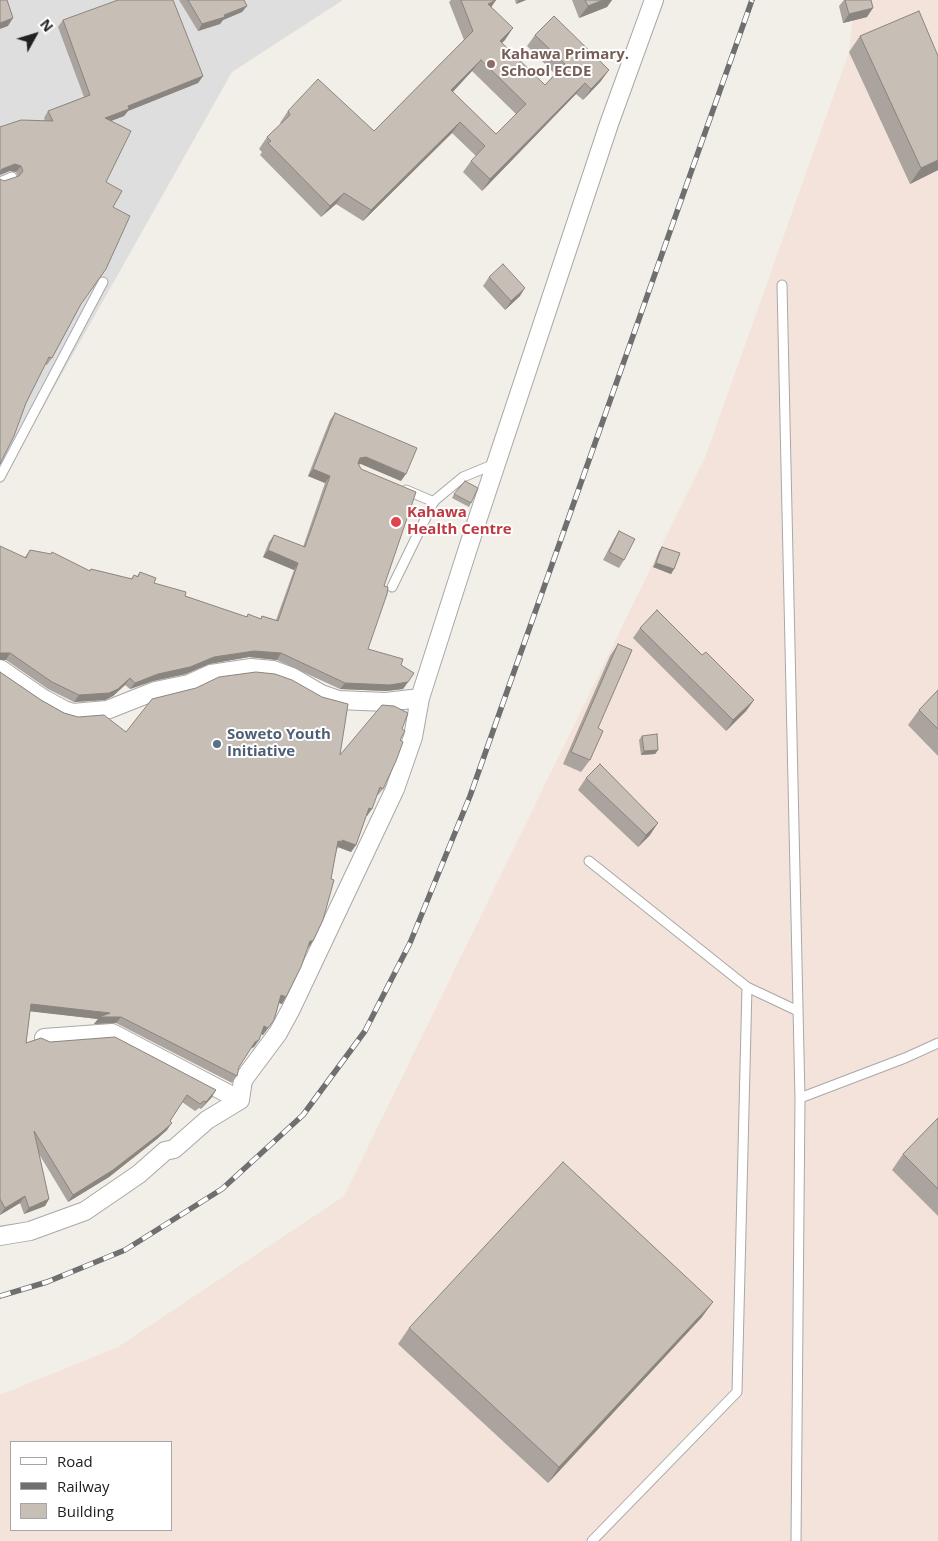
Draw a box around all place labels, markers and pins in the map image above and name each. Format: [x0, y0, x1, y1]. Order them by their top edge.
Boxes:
place label: Kahawa Primary. School ECDE [501, 46, 629, 81]
marker: Kahawa Primary. School ECDE [485, 58, 497, 70]
place label: Kahawa Health Centre [407, 504, 512, 539]
marker: Kahawa Health Centre [389, 515, 403, 529]
place label: Soweto Youth Initiative [227, 726, 331, 761]
marker: Soweto Youth Initiative [211, 738, 223, 750]

